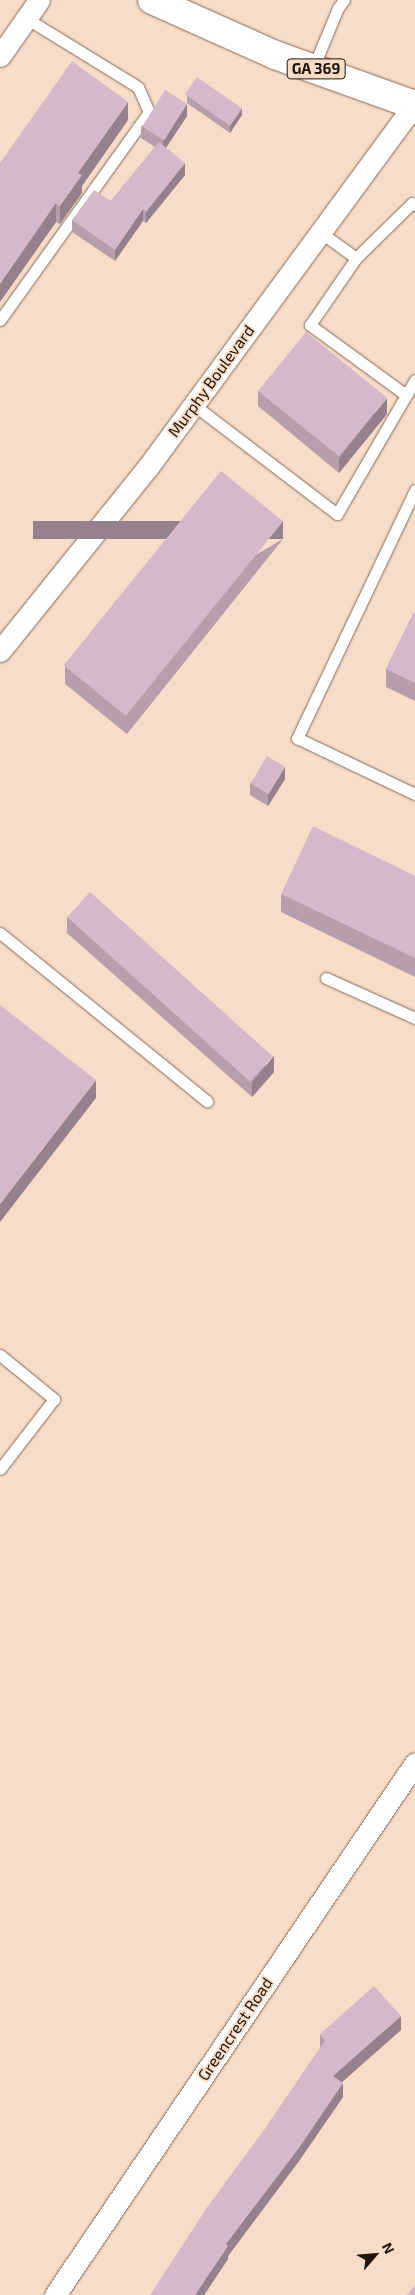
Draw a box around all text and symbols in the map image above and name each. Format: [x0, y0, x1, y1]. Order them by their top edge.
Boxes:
road number: GA 369 [286, 56, 346, 82]
street label: Murphy Boulevard [164, 321, 258, 441]
street label: Greencrest Road [193, 1974, 277, 2084]
north arrow [350, 2230, 400, 2280]
text: N [379, 2240, 399, 2256]

